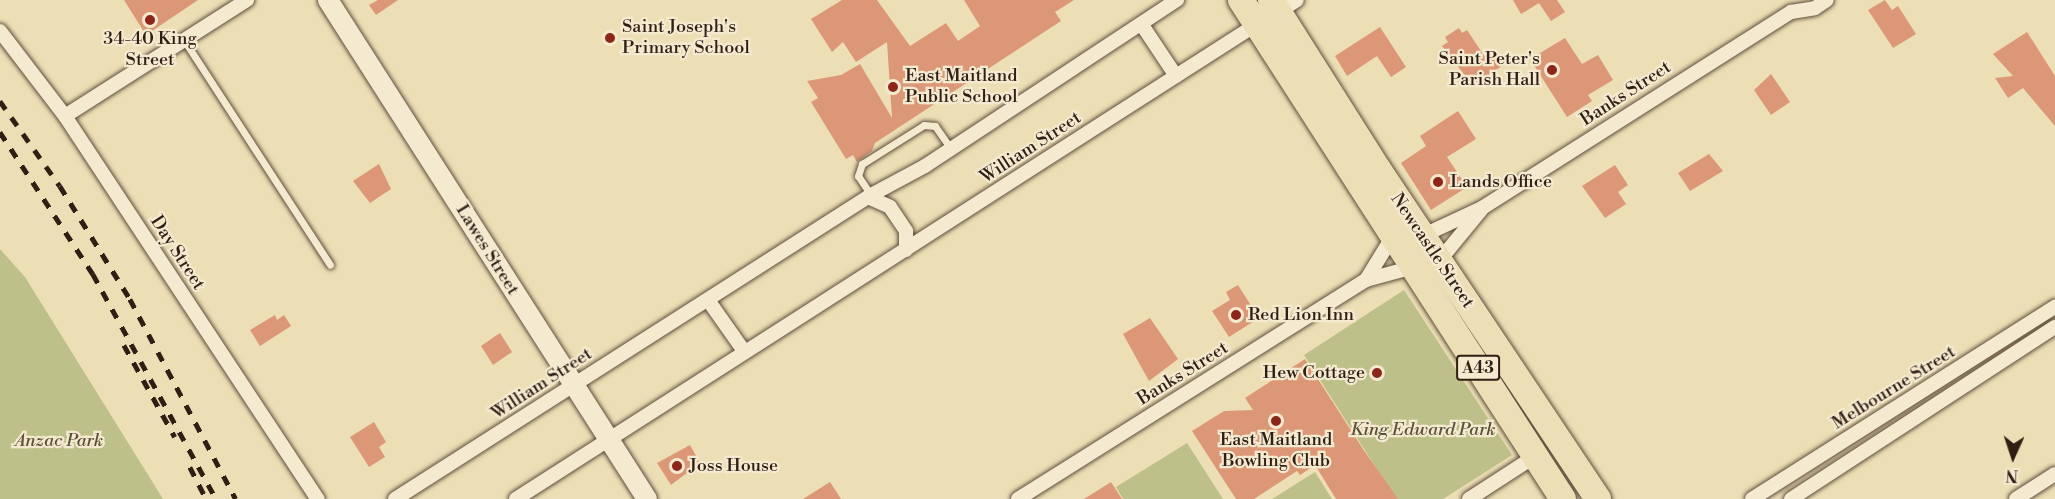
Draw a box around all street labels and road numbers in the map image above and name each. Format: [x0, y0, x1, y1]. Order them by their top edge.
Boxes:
street label: Banks Street [1577, 57, 1675, 131]
street label: William Street [977, 107, 1085, 189]
street label: Newcastle Street [1386, 189, 1478, 313]
street label: Lawes Street [451, 201, 523, 299]
street label: Day Street [145, 212, 209, 294]
street label: Banks Street [1134, 338, 1232, 410]
street label: Melbourne Street [1828, 341, 1960, 435]
street label: William Street [488, 343, 596, 425]
road number: A43 [1456, 355, 1500, 381]

